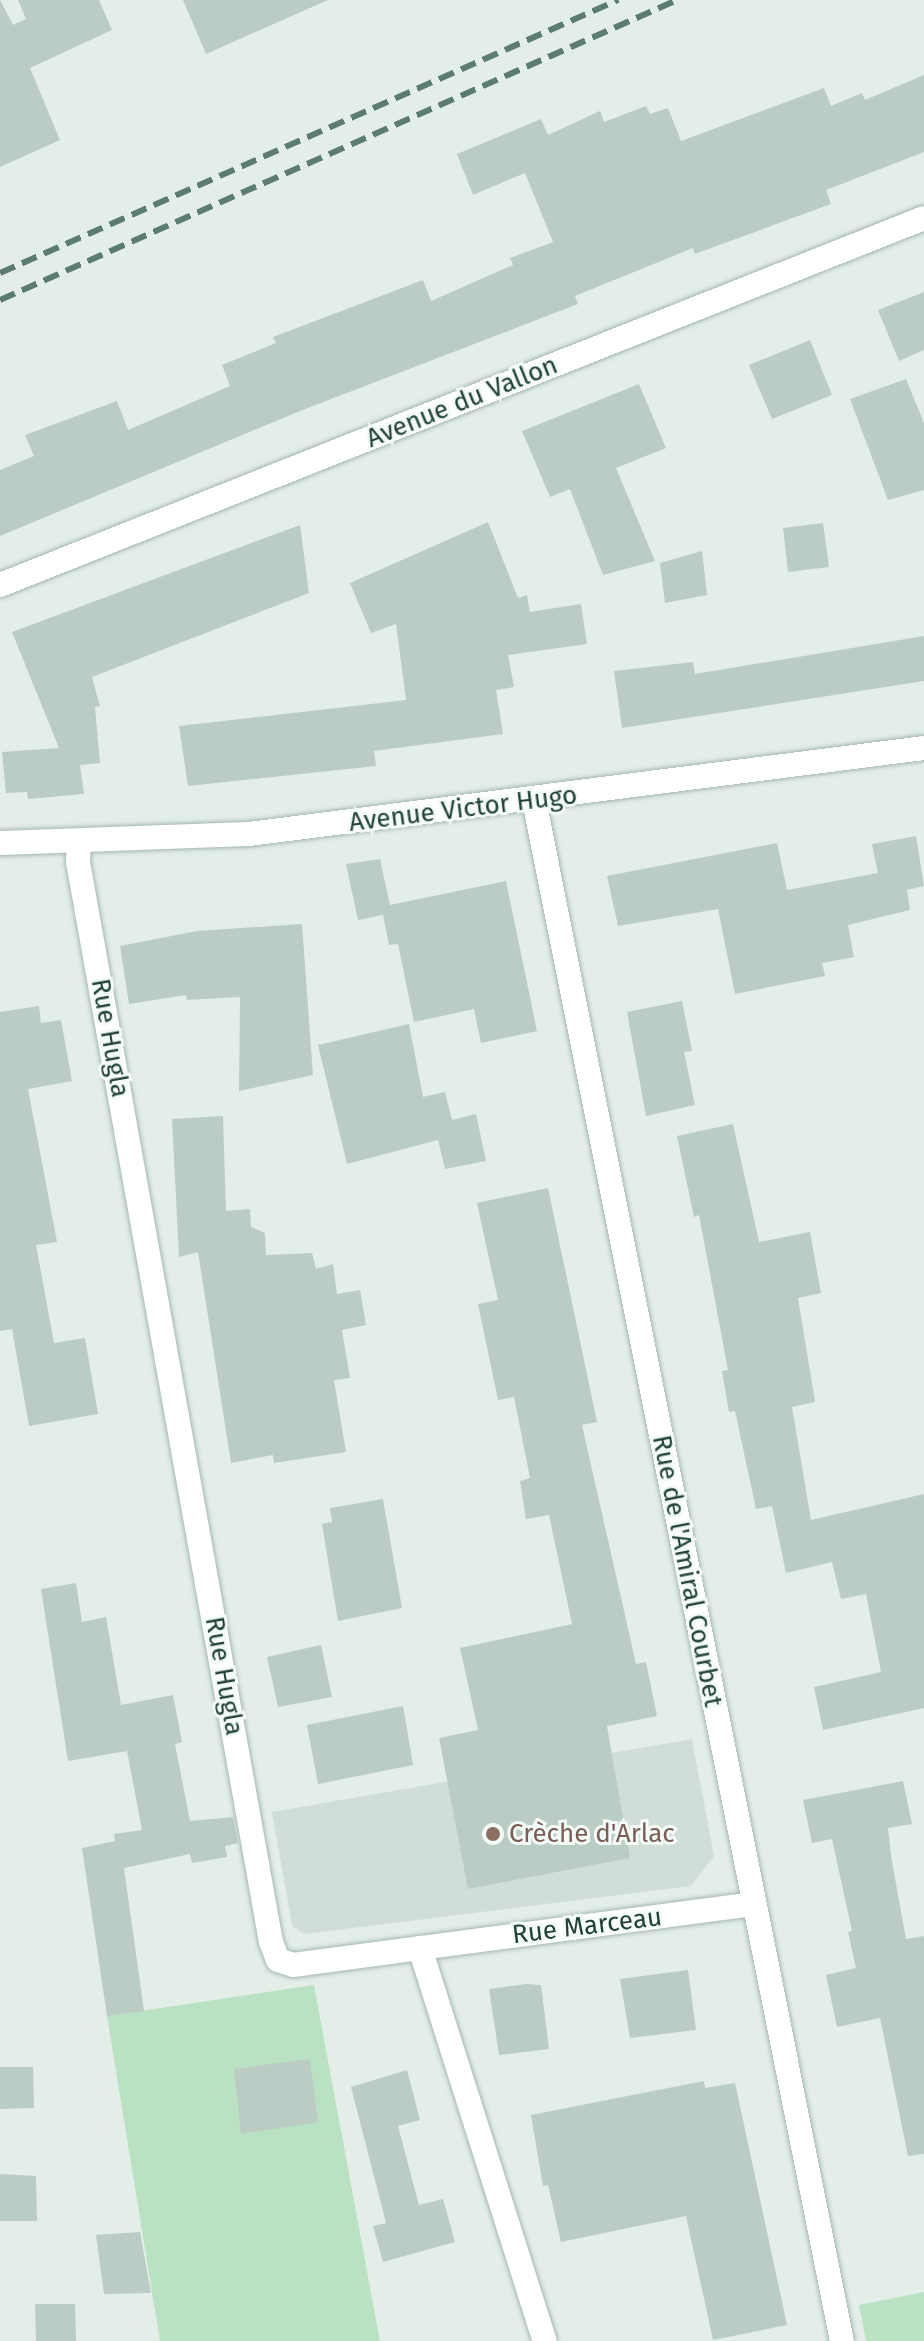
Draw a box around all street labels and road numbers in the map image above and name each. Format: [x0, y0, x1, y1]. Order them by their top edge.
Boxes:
street label: Avenue du Vallon [362, 349, 562, 455]
street label: Avenue Victor Hugo [347, 780, 579, 838]
street label: Rue Hugla [84, 976, 136, 1100]
street label: Rue de l'Amiral Courbet [645, 1433, 729, 1709]
street label: Rue Hugla [198, 1614, 250, 1738]
street label: Rue Marceau [510, 1901, 664, 1951]

